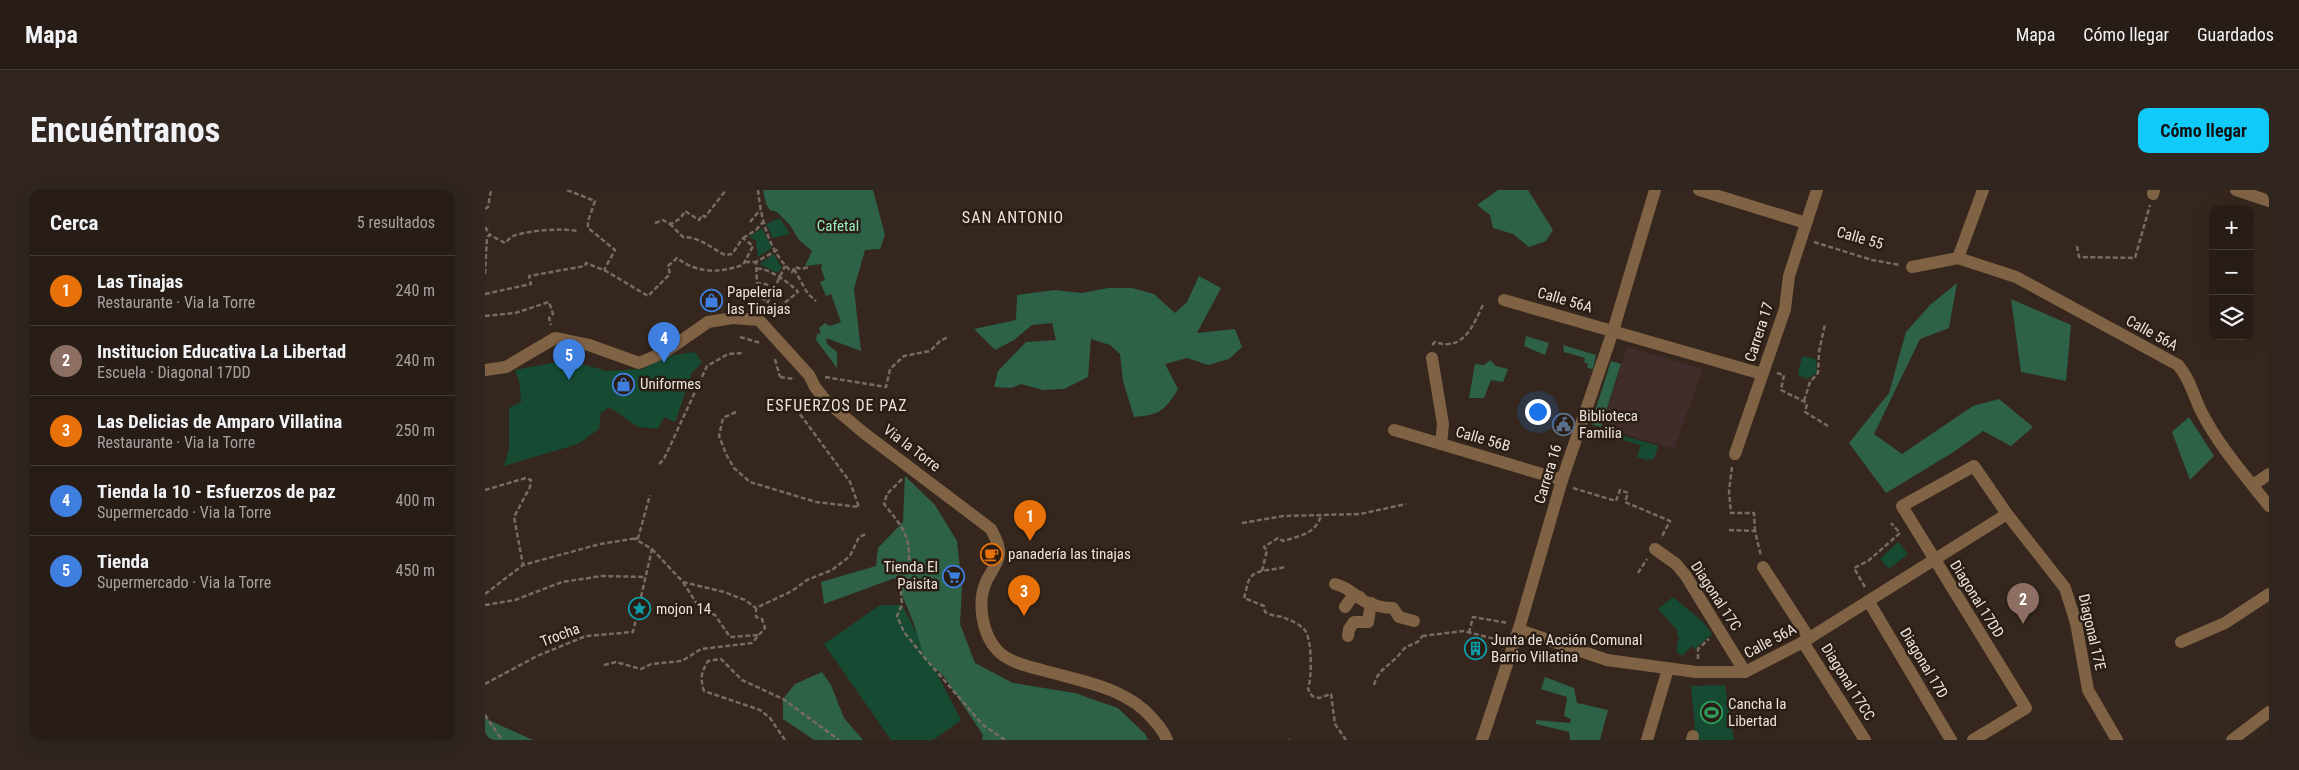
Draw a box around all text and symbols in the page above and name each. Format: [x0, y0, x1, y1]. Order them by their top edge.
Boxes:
text: Mapa [25, 21, 78, 49]
text: Mapa [2016, 24, 2055, 45]
text: Cómo llegar [2083, 24, 2169, 45]
text: Guardados [2197, 24, 2274, 45]
button: Cómo llegar [2138, 108, 2269, 153]
text: Encuéntranos [30, 110, 221, 151]
map controls [2209, 205, 2254, 340]
button: + [2209, 205, 2254, 250]
district label: SAN ANTONIO [962, 208, 1064, 227]
text: Cerca [50, 211, 98, 235]
text: 5 resultados [357, 213, 435, 232]
park label: Cafetal [817, 217, 859, 235]
street label: Calle 55 [1835, 223, 1885, 253]
button: − [2209, 250, 2254, 295]
text: Las Tinajas [97, 270, 183, 293]
text: 1 [62, 281, 70, 300]
text: 240 m [396, 281, 435, 300]
place label: Papeleria las Tinajas [727, 283, 791, 318]
street label: Calle 56A [1535, 284, 1595, 317]
shop icon: Papeleria las Tinajas [699, 289, 723, 313]
text: Restaurante · Via la Torre [97, 293, 255, 312]
button: layers [2209, 295, 2254, 340]
street label: Carrera 17 [1741, 300, 1777, 364]
street label: Calle 56A [2123, 311, 2181, 355]
pin: 4 [648, 322, 680, 363]
pin: 5 [553, 339, 585, 380]
text: Institucion Educativa La Libertad [97, 340, 346, 363]
text: 2 [62, 351, 70, 370]
text: 240 m [396, 351, 435, 370]
text: Escuela · Diagonal 17DD [97, 363, 251, 382]
shop icon: Uniformes [612, 372, 636, 396]
place label: Uniformes [640, 375, 701, 393]
district label: ESFUERZOS DE PAZ [766, 396, 908, 415]
your location [1525, 399, 1551, 425]
place label: Biblioteca Familia [1579, 407, 1638, 442]
text: Las Delicias de Amparo Villatina [97, 410, 342, 433]
public building icon: Biblioteca Familia [1551, 413, 1575, 437]
text: 3 [62, 421, 70, 440]
text: 250 m [396, 421, 435, 440]
street label: Via la Torre [880, 421, 944, 475]
street label: Calle 56B [1454, 423, 1512, 455]
text: Restaurante · Via la Torre [97, 433, 255, 452]
street label: Carrera 16 [1530, 442, 1566, 506]
text: Tienda la 10 - Esfuerzos de paz [97, 480, 336, 503]
text: 4 [62, 491, 70, 510]
text: 400 m [396, 491, 435, 510]
pin: 1 [1014, 500, 1046, 541]
text: Supermercado · Via la Torre [97, 503, 271, 522]
cafe icon: panadería las tinajas [980, 542, 1004, 566]
place label: panadería las tinajas [1008, 545, 1131, 563]
text: Tienda [97, 550, 149, 573]
street label: Diagonal 17DD [1946, 557, 2008, 641]
place label: Tienda El Paisita [883, 558, 938, 593]
street label: Diagonal 17C [1687, 558, 1745, 634]
text: 5 [62, 561, 70, 580]
text: 450 m [396, 561, 435, 580]
supermarket icon: Tienda El Paisita [942, 564, 966, 588]
text: Supermercado · Via la Torre [97, 573, 271, 592]
pin: 3 [1008, 575, 1040, 616]
pin: 2 [2007, 583, 2039, 624]
street label: Diagonal 17E [2074, 592, 2110, 672]
place icon: mojon 14 [628, 597, 652, 621]
place label: mojon 14 [656, 600, 711, 618]
street label: Trocha [538, 619, 582, 651]
street label: Calle 56A [1741, 620, 1799, 662]
street label: Diagonal 17D [1896, 625, 1952, 701]
place label: Junta de Acción Comunal Barrio Villatina [1491, 631, 1642, 666]
building icon: Junta de Acción Comunal Barrio Villatina [1463, 637, 1487, 661]
street label: Diagonal 17CC [1817, 640, 1879, 724]
place label: Cancha la Libertad [1728, 695, 1786, 730]
sports icon: Cancha la Libertad [1700, 701, 1724, 725]

